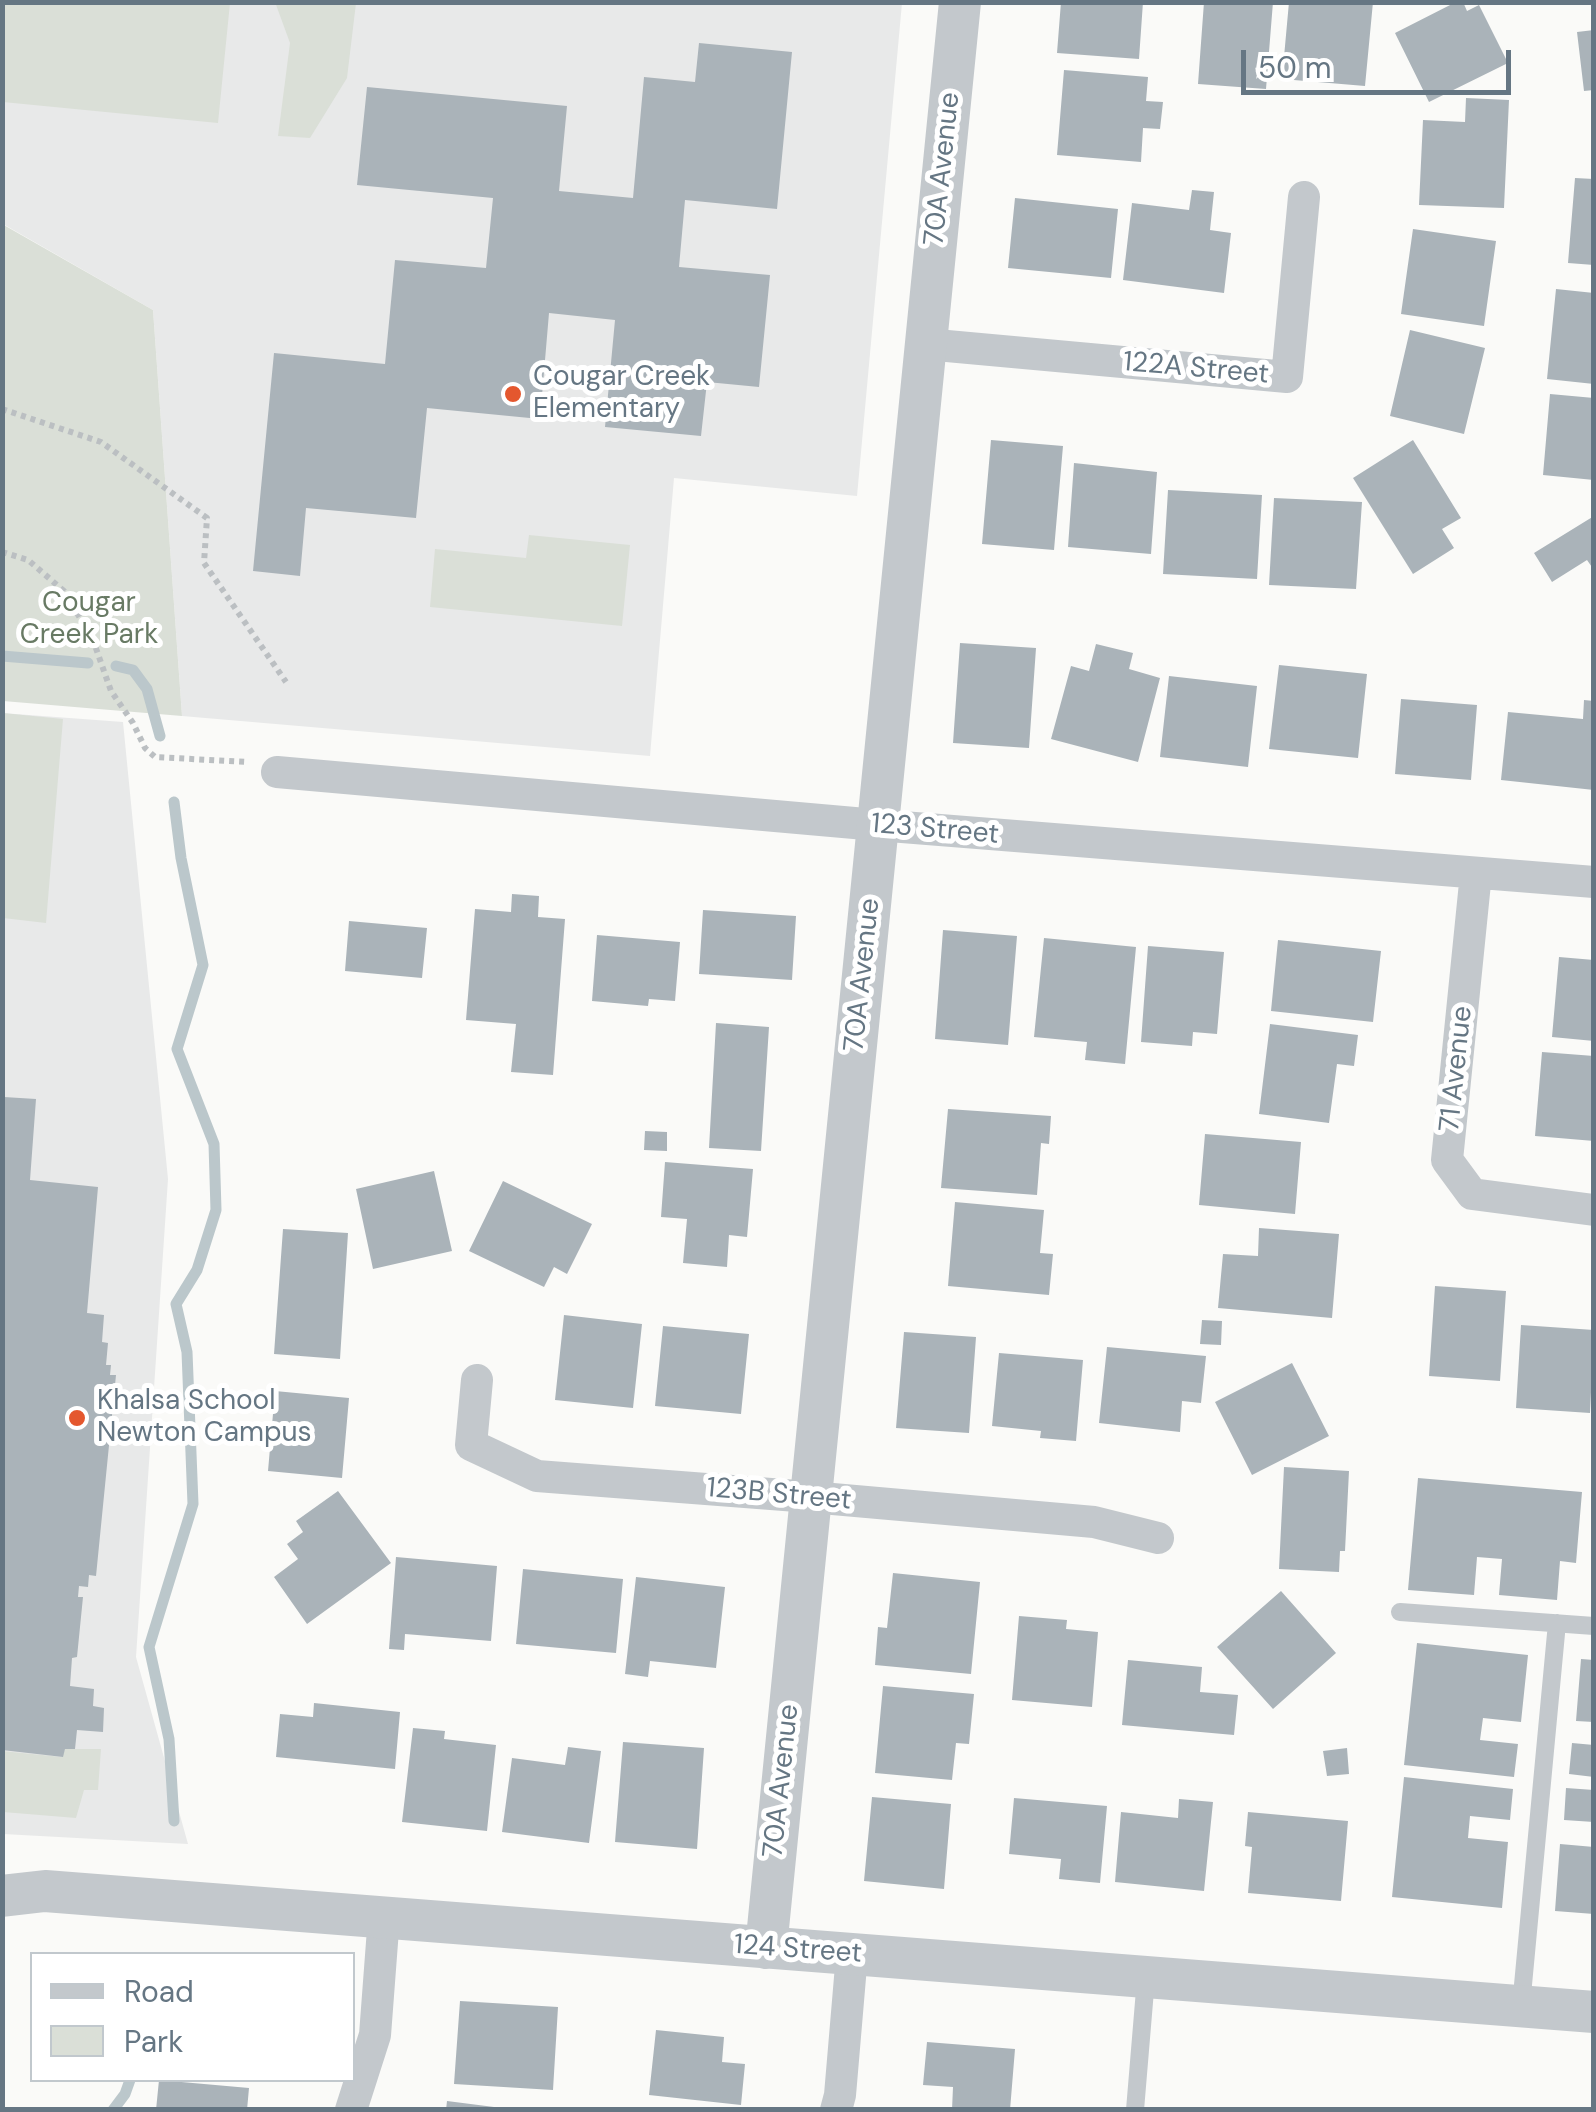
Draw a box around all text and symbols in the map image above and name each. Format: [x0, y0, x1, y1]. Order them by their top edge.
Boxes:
scale bar [1246, 30, 1516, 92]
text: 50 m [1258, 48, 1332, 87]
street label: 70A Avenue [918, 91, 968, 247]
street label: 122A Street [1122, 346, 1270, 392]
place label: Cougar Creek Elementary [533, 361, 710, 427]
marker: Cougar Creek Elementary [502, 383, 524, 405]
park label: Cougar Creek Park [20, 587, 158, 653]
street label: 123 Street [870, 808, 1000, 852]
street label: 70A Avenue [838, 897, 888, 1053]
street label: 71 Avenue [1434, 1004, 1480, 1134]
place label: Khalsa School Newton Campus [97, 1385, 312, 1451]
marker: Khalsa School Newton Campus [66, 1407, 88, 1429]
street label: 123B Street [705, 1472, 853, 1518]
street label: 70A Avenue [757, 1703, 807, 1859]
street label: 124 Street [733, 1929, 863, 1971]
legend [30, 1952, 355, 2082]
text: Road [124, 1972, 194, 2011]
text: Park [124, 2022, 183, 2061]

